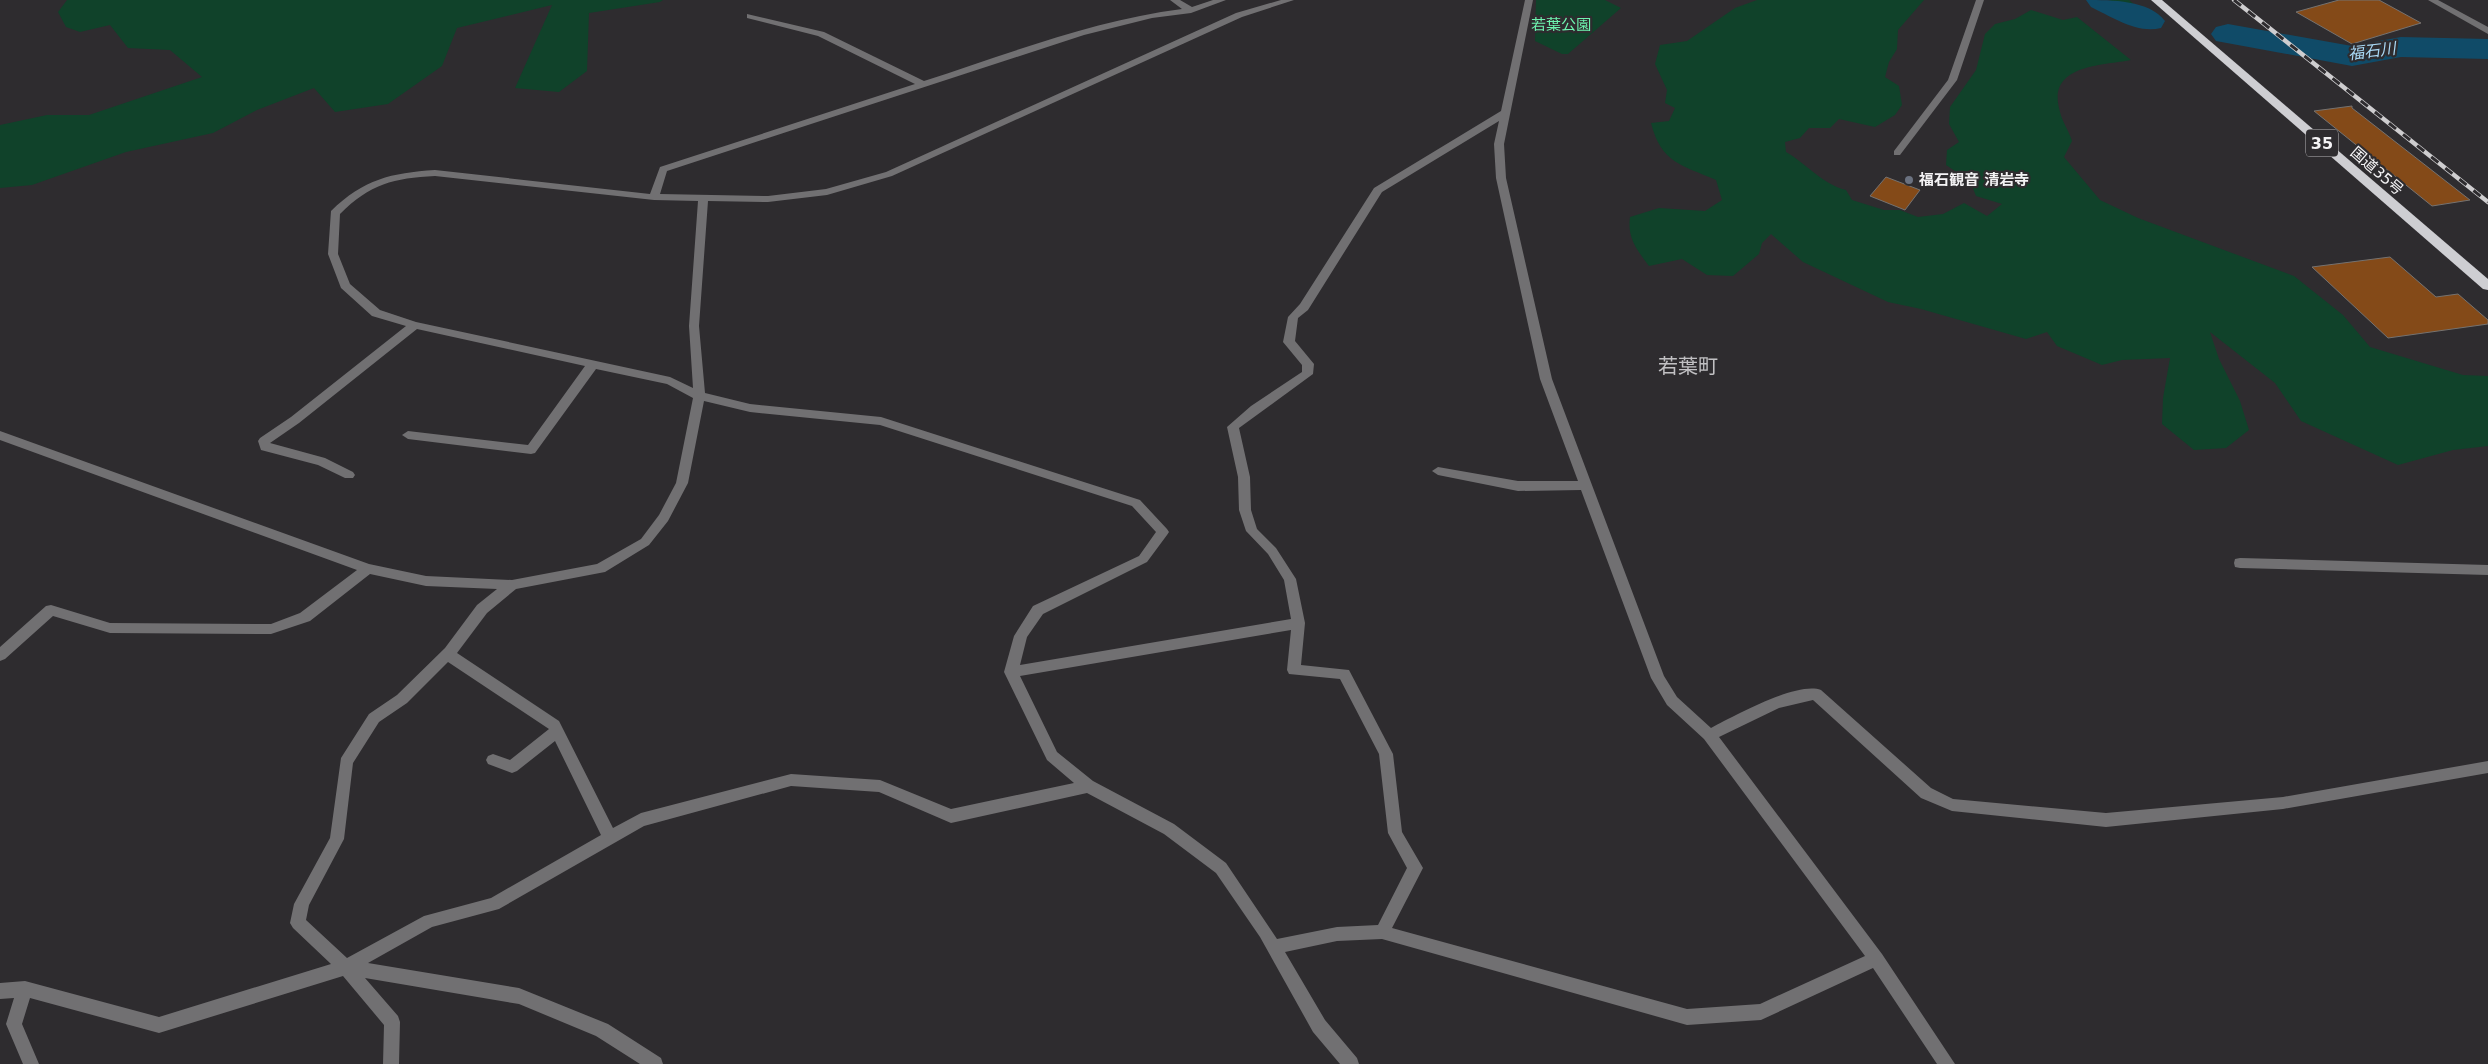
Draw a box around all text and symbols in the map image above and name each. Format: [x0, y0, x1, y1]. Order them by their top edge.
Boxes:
park label: 若葉公園 [1531, 16, 1591, 34]
water label: 福石川 [2347, 38, 2399, 63]
road number: 35 [2306, 130, 2338, 156]
street label: 国道35号 [2347, 143, 2407, 199]
place label: 福石観音 清岩寺 [1918, 171, 2029, 189]
marker: 福石観音 清岩寺 [1903, 174, 1915, 186]
district label: 若葉町 [1658, 354, 1718, 378]

